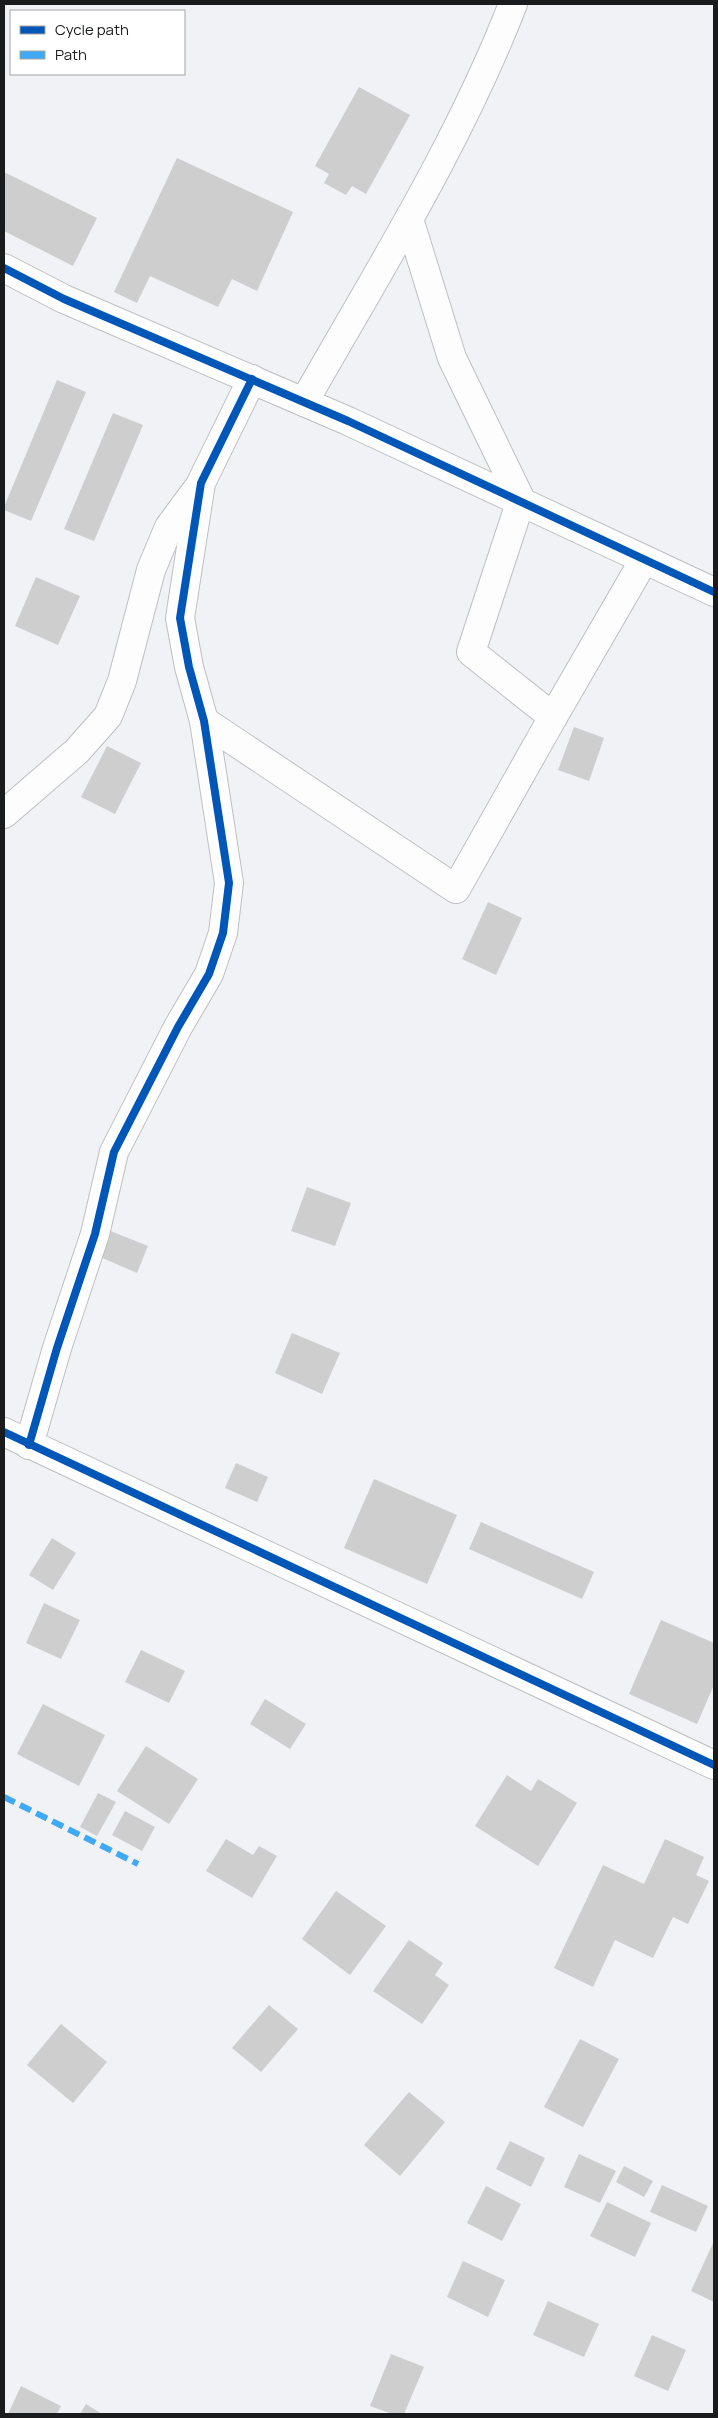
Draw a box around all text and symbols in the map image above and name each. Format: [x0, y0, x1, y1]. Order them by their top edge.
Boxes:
legend [10, 10, 185, 75]
text: Cycle path [55, 19, 129, 40]
text: Path [55, 44, 87, 65]

